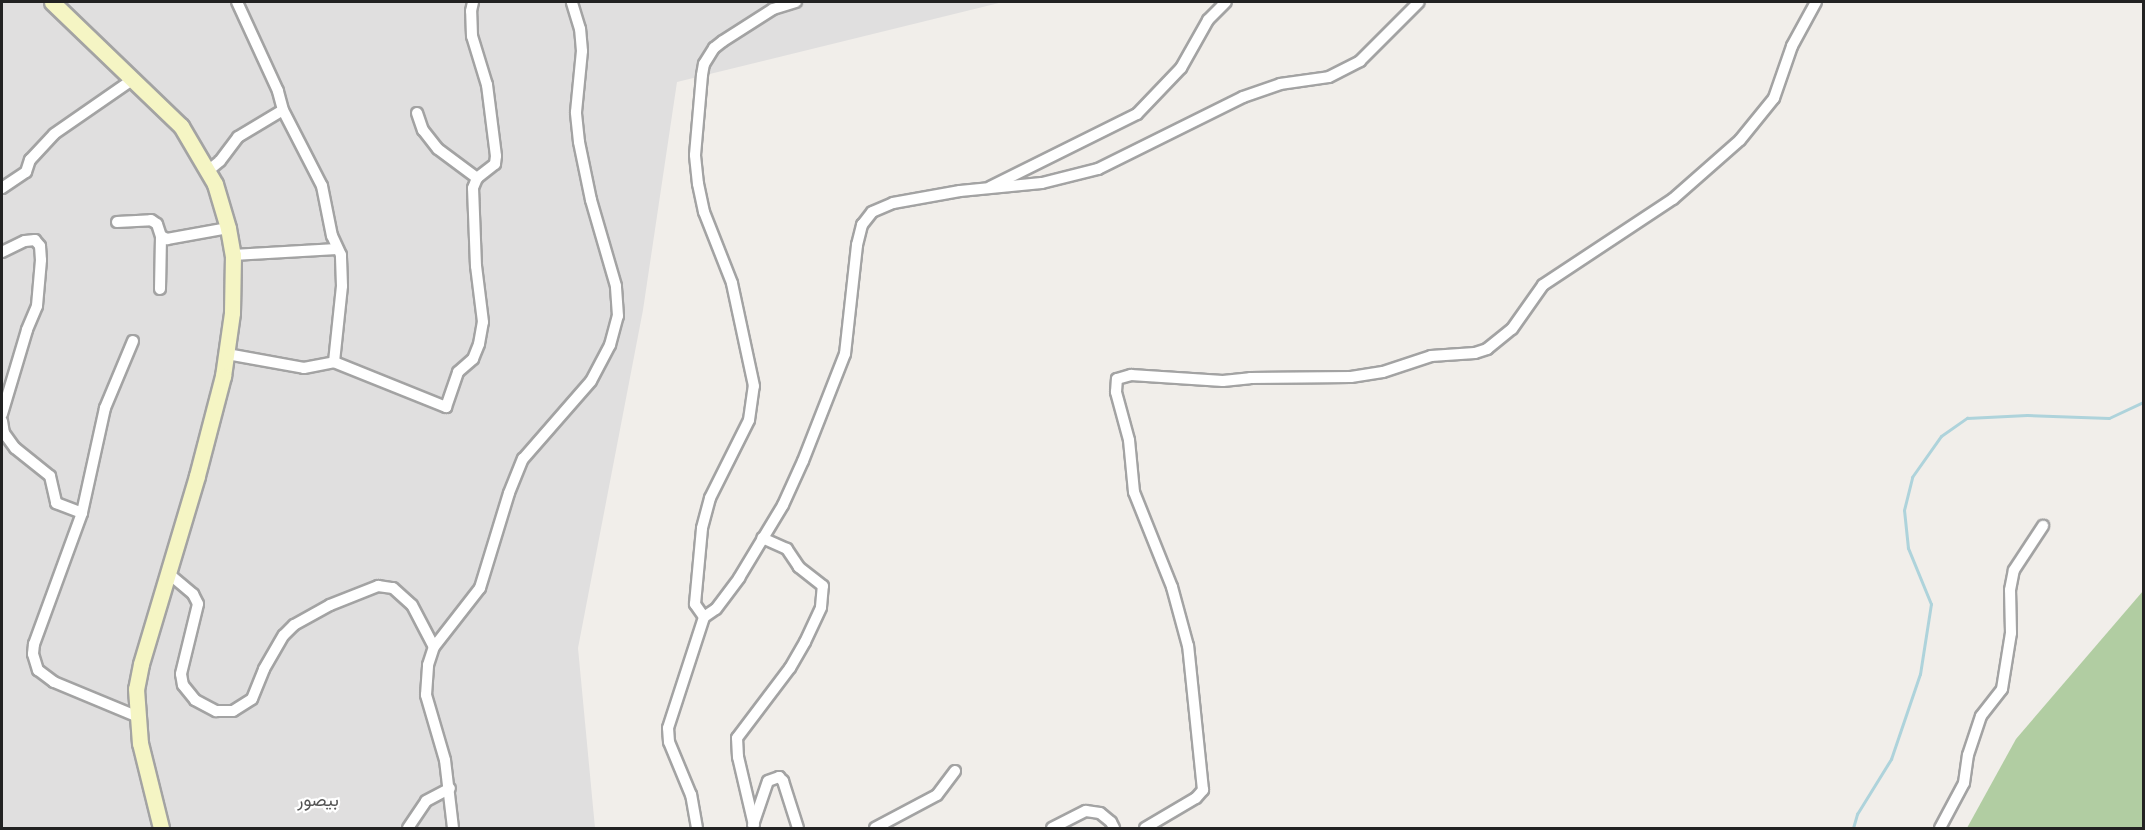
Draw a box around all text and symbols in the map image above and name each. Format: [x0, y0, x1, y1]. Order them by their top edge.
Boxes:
district label: بيصور [297, 789, 339, 811]

